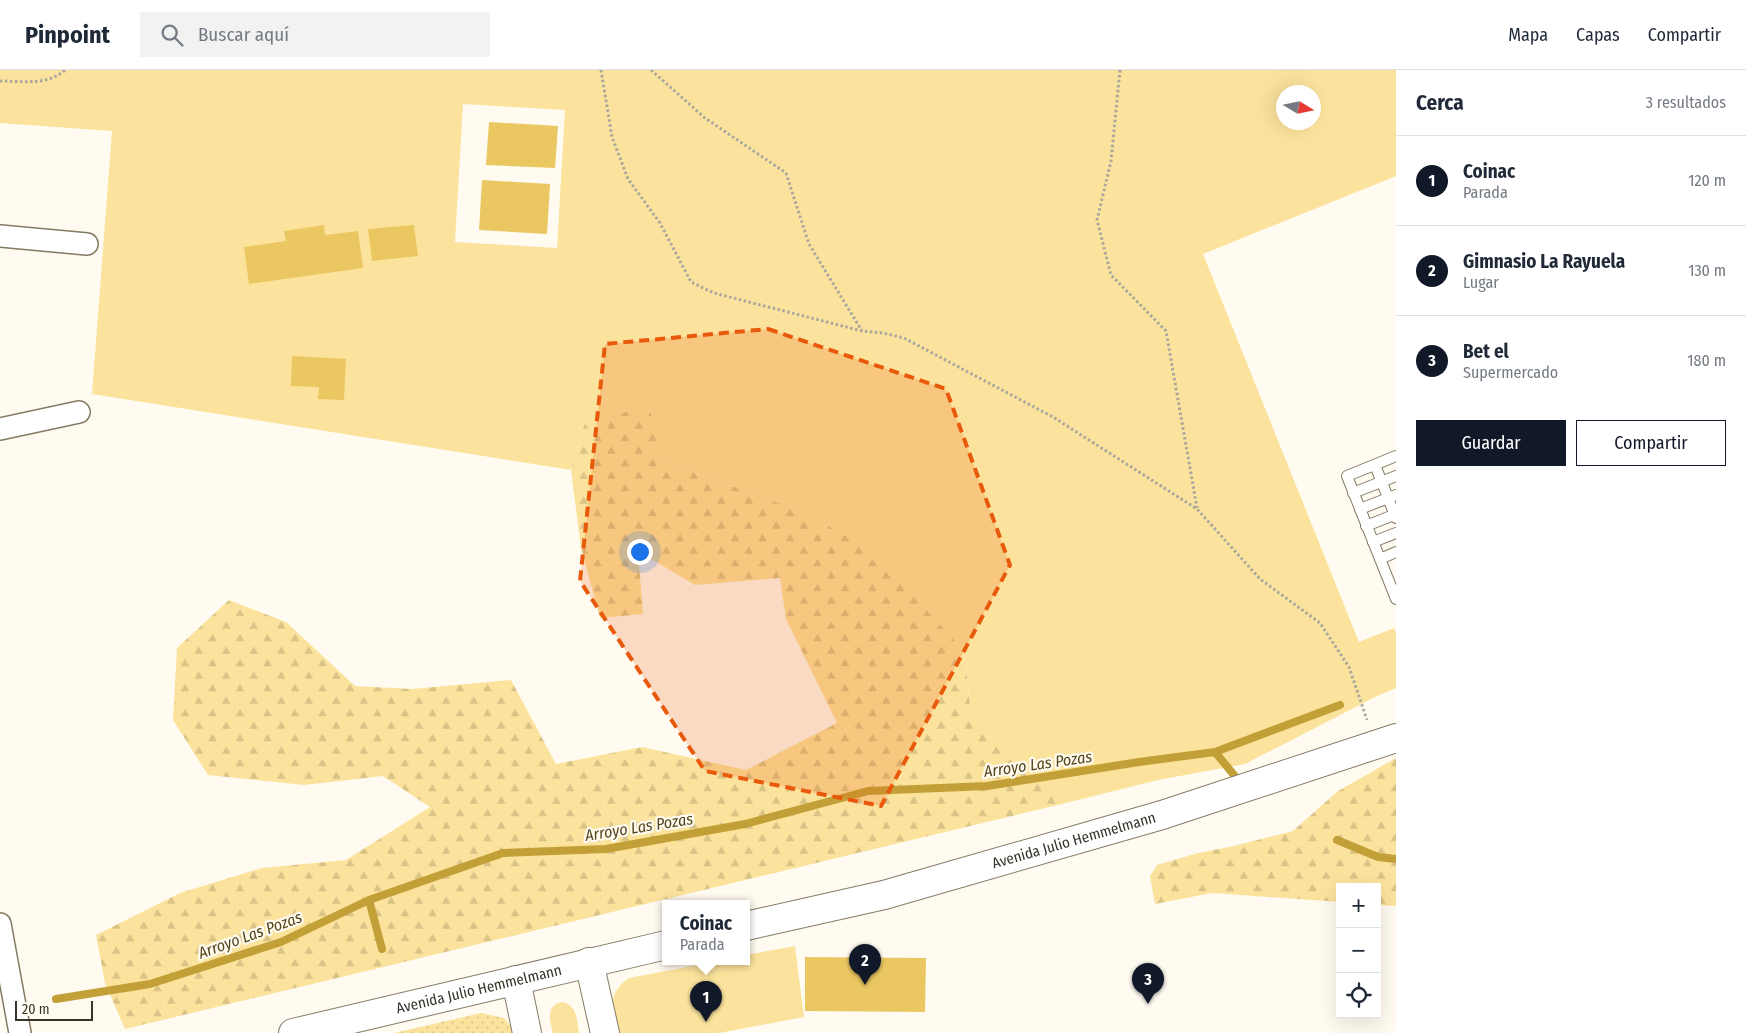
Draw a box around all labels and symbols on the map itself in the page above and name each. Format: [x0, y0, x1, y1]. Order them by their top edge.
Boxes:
north arrow [1276, 85, 1321, 130]
your location [627, 539, 653, 565]
water label: Arroyo Las Pozas [982, 747, 1094, 781]
street label: Avenida Julio Hemmelmann [990, 808, 1158, 872]
water label: Arroyo Las Pozas [583, 809, 695, 845]
water label: Arroyo Las Pozas [195, 907, 305, 963]
pin: 2 [849, 944, 881, 985]
street label: Avenida Julio Hemmelmann [394, 961, 563, 1017]
pin: 3 [1132, 963, 1164, 1004]
pin: 1 [690, 981, 722, 1022]
scale bar [15, 998, 92, 1021]

